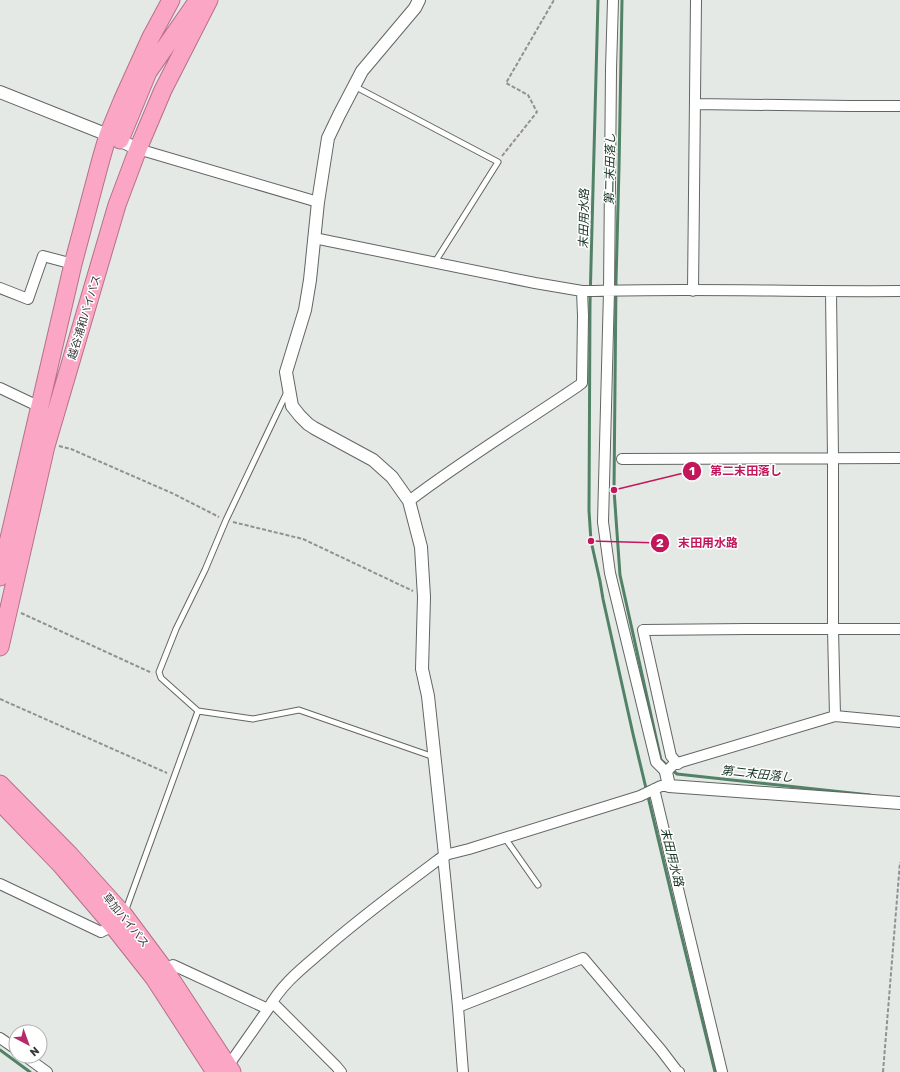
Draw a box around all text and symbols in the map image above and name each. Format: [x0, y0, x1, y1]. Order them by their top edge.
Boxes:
water label: 第二末田落し [602, 133, 618, 205]
water label: 末田用水路 [576, 188, 592, 249]
street label: 越谷浦和バイパス [65, 273, 104, 361]
callout: 第二末田落し [682, 459, 790, 483]
text: 1 [689, 464, 695, 478]
text: 第二末田落し [710, 464, 782, 478]
callout: 末田用水路 [650, 531, 746, 555]
text: 2 [656, 536, 664, 550]
text: 末田用水路 [678, 536, 738, 550]
water label: 第二末田落し [720, 763, 794, 785]
water label: 末田用水路 [658, 826, 686, 889]
street label: 草加バイパス [100, 891, 151, 950]
north arrow [8, 1024, 48, 1064]
text: N [27, 1044, 41, 1059]

